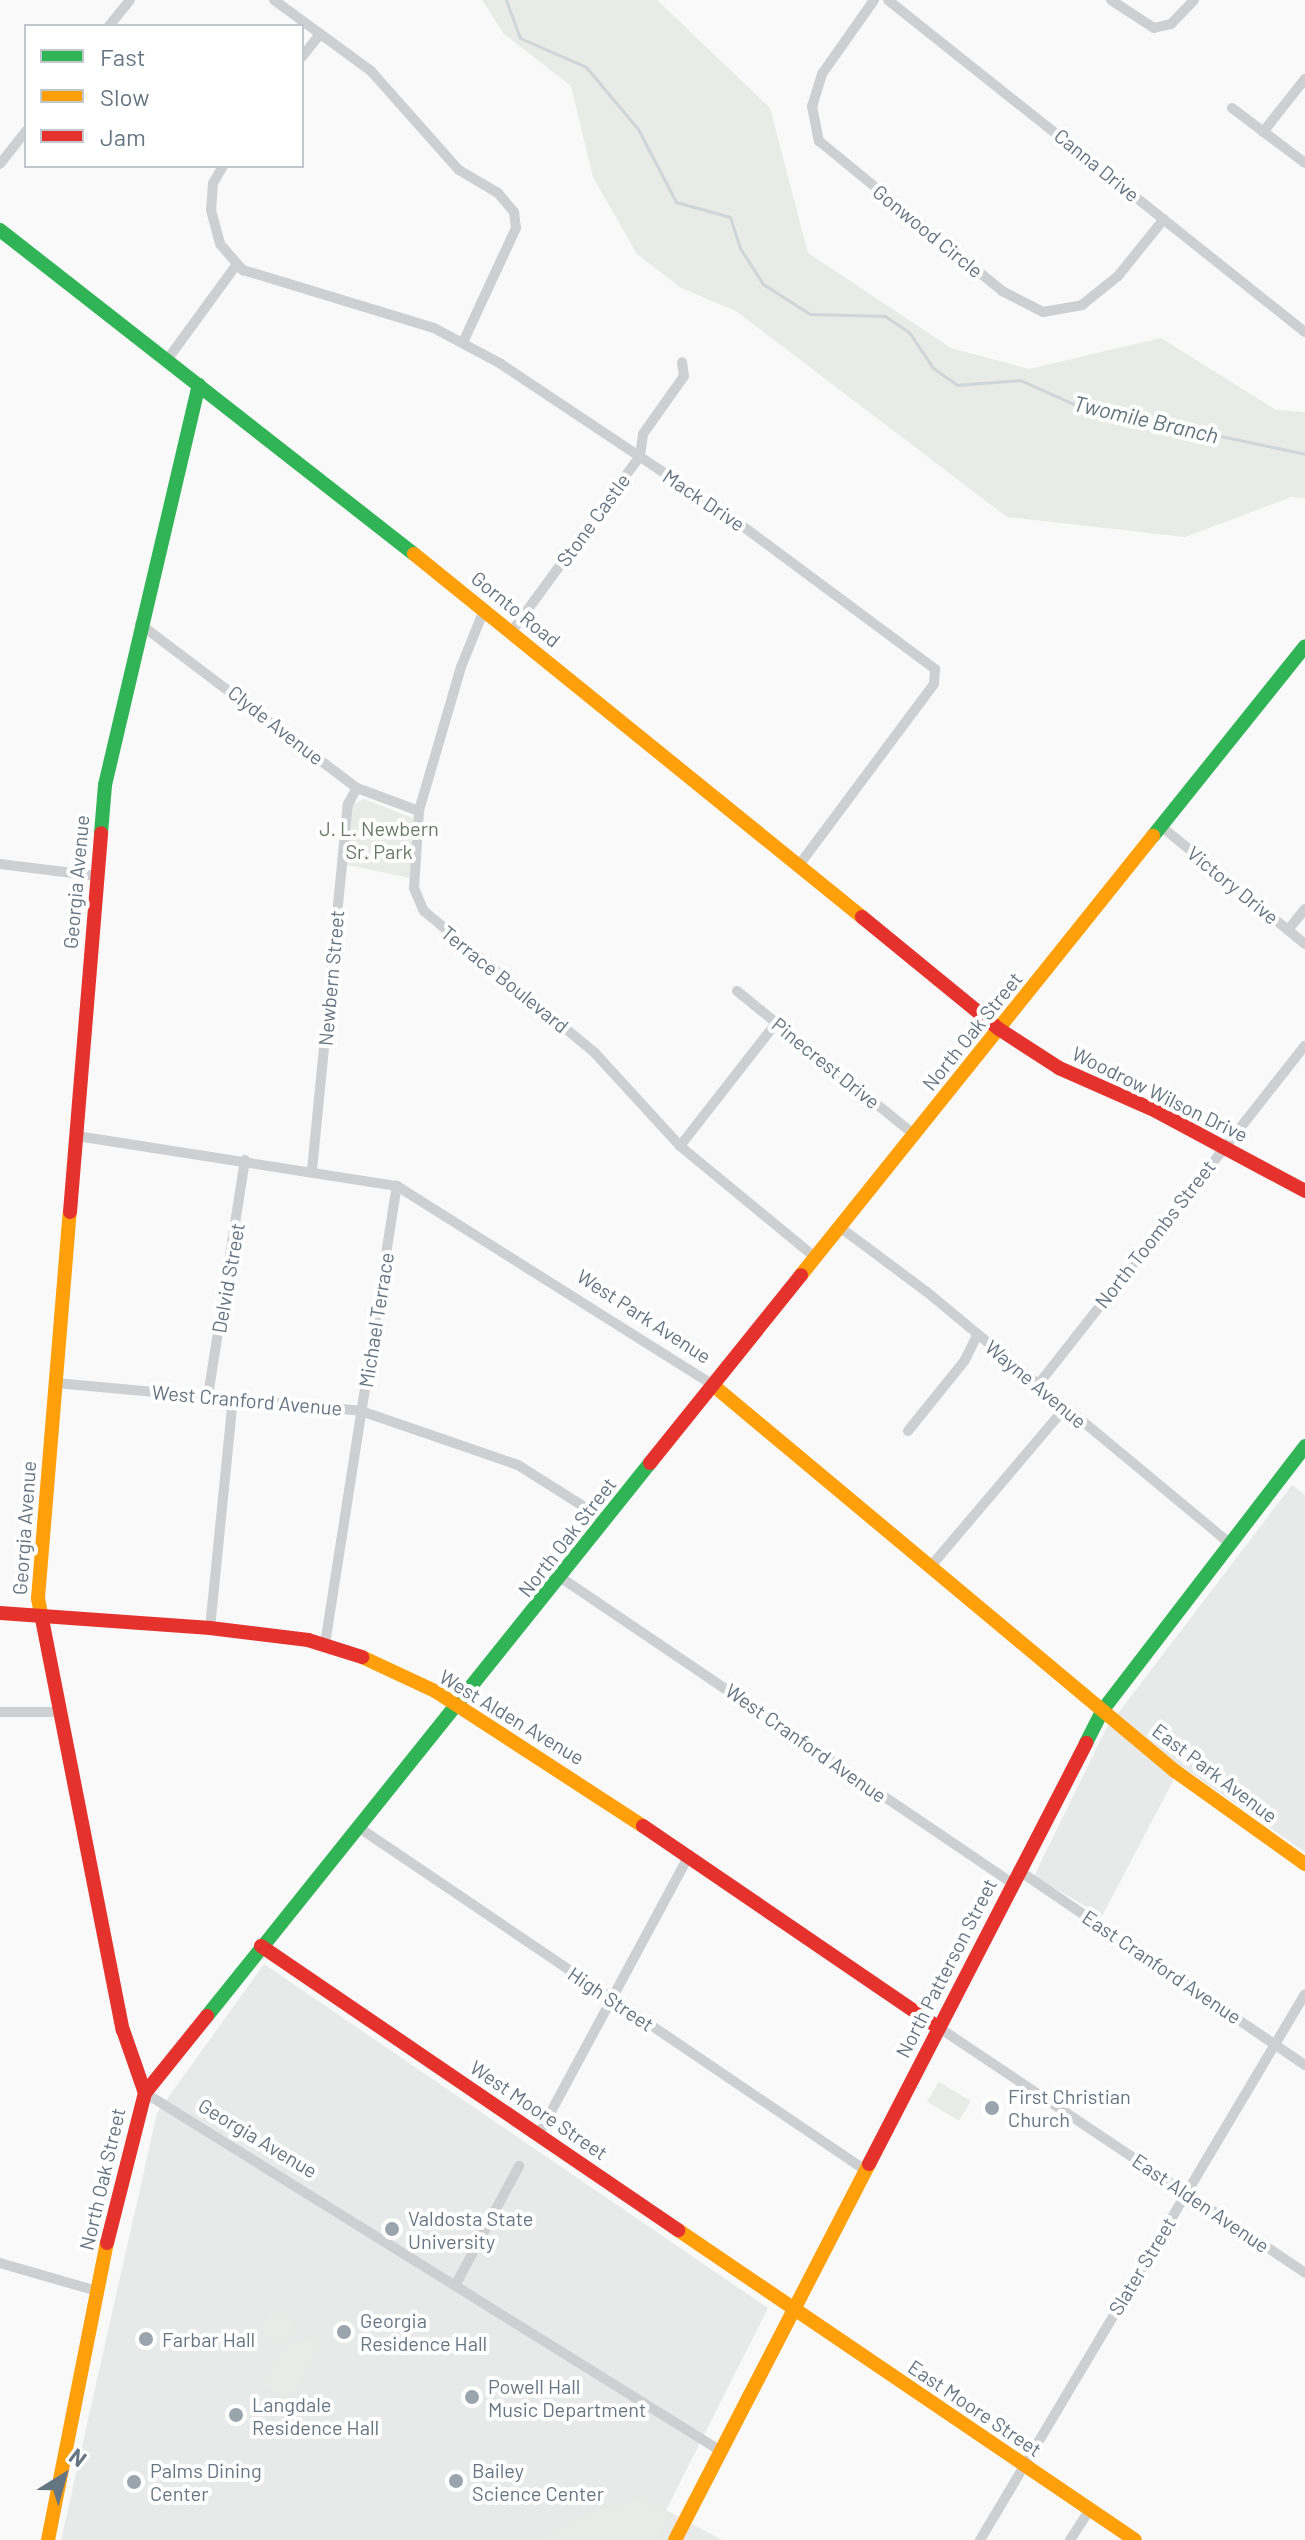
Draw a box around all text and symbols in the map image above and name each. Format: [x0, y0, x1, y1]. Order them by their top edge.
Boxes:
legend [24, 24, 304, 168]
text: Fast [100, 42, 145, 71]
text: Slow [100, 82, 149, 111]
text: Jam [100, 122, 146, 151]
street label: Canna Drive [1050, 123, 1144, 207]
street label: Gonwood Circle [868, 179, 988, 283]
water label: Twomile Branch [1071, 389, 1221, 449]
street label: Mack Drive [659, 464, 749, 536]
street label: Stone Castle [551, 469, 635, 571]
street label: Gornto Road [467, 566, 565, 652]
street label: Clyde Avenue [223, 680, 329, 770]
street label: Georgia Avenue [58, 814, 94, 950]
park label: J. L. Newbern Sr. Park [319, 816, 439, 863]
street label: Victory Drive [1182, 841, 1284, 929]
street label: Newbern Street [313, 909, 349, 1047]
street label: Terrace Boulevard [436, 920, 574, 1038]
street label: North Oak Street [917, 967, 1027, 1095]
street label: Pinecrest Drive [767, 1012, 885, 1114]
street label: Woodrow Wilson Drive [1068, 1041, 1252, 1147]
street label: North Toombs Street [1090, 1155, 1220, 1313]
street label: Delvid Street [206, 1221, 250, 1335]
street label: Michael Terrace [353, 1251, 399, 1389]
street label: West Park Avenue [573, 1264, 715, 1368]
street label: Wayne Avenue [980, 1335, 1092, 1433]
street label: West Cranford Avenue [151, 1380, 343, 1420]
street label: Georgia Avenue [7, 1460, 41, 1596]
street label: North Oak Street [513, 1472, 621, 1602]
street label: West Alden Avenue [435, 1664, 589, 1770]
street label: West Cranford Avenue [721, 1678, 891, 1808]
street label: East Park Avenue [1148, 1718, 1282, 1828]
street label: North Patterson Street [890, 1874, 1002, 2062]
street label: East Cranford Avenue [1078, 1905, 1246, 2029]
street label: High Street [564, 1962, 658, 2036]
street label: West Moore Street [466, 2055, 612, 2165]
place label: First Christian Church [1008, 2084, 1131, 2131]
street label: Georgia Avenue [194, 2093, 322, 2183]
marker: First Christian Church [983, 2099, 1001, 2117]
street label: North Oak Street [74, 2106, 130, 2252]
street label: East Alden Avenue [1128, 2148, 1274, 2258]
place label: Valdosta State University [408, 2206, 533, 2253]
street label: Slater Street [1103, 2213, 1181, 2319]
marker: Valdosta State University [383, 2220, 401, 2238]
place label: Georgia Residence Hall [360, 2308, 487, 2355]
marker: Georgia Residence Hall [335, 2323, 353, 2341]
place label: Farbar Hall [162, 2327, 255, 2351]
marker: Farbar Hall [137, 2330, 155, 2348]
street label: East Moore Street [904, 2355, 1046, 2461]
place label: Powell Hall Music Department [488, 2374, 646, 2421]
marker: Powell Hall Music Department [463, 2388, 481, 2406]
place label: Langdale Residence Hall [252, 2392, 379, 2439]
marker: Langdale Residence Hall [227, 2406, 245, 2424]
north arrow [24, 2436, 104, 2516]
text: N [65, 2442, 92, 2472]
place label: Palms Dining Center [150, 2458, 262, 2505]
place label: Bailey Science Center [472, 2458, 604, 2505]
marker: Bailey Science Center [447, 2472, 465, 2490]
marker: Palms Dining Center [125, 2473, 143, 2491]

